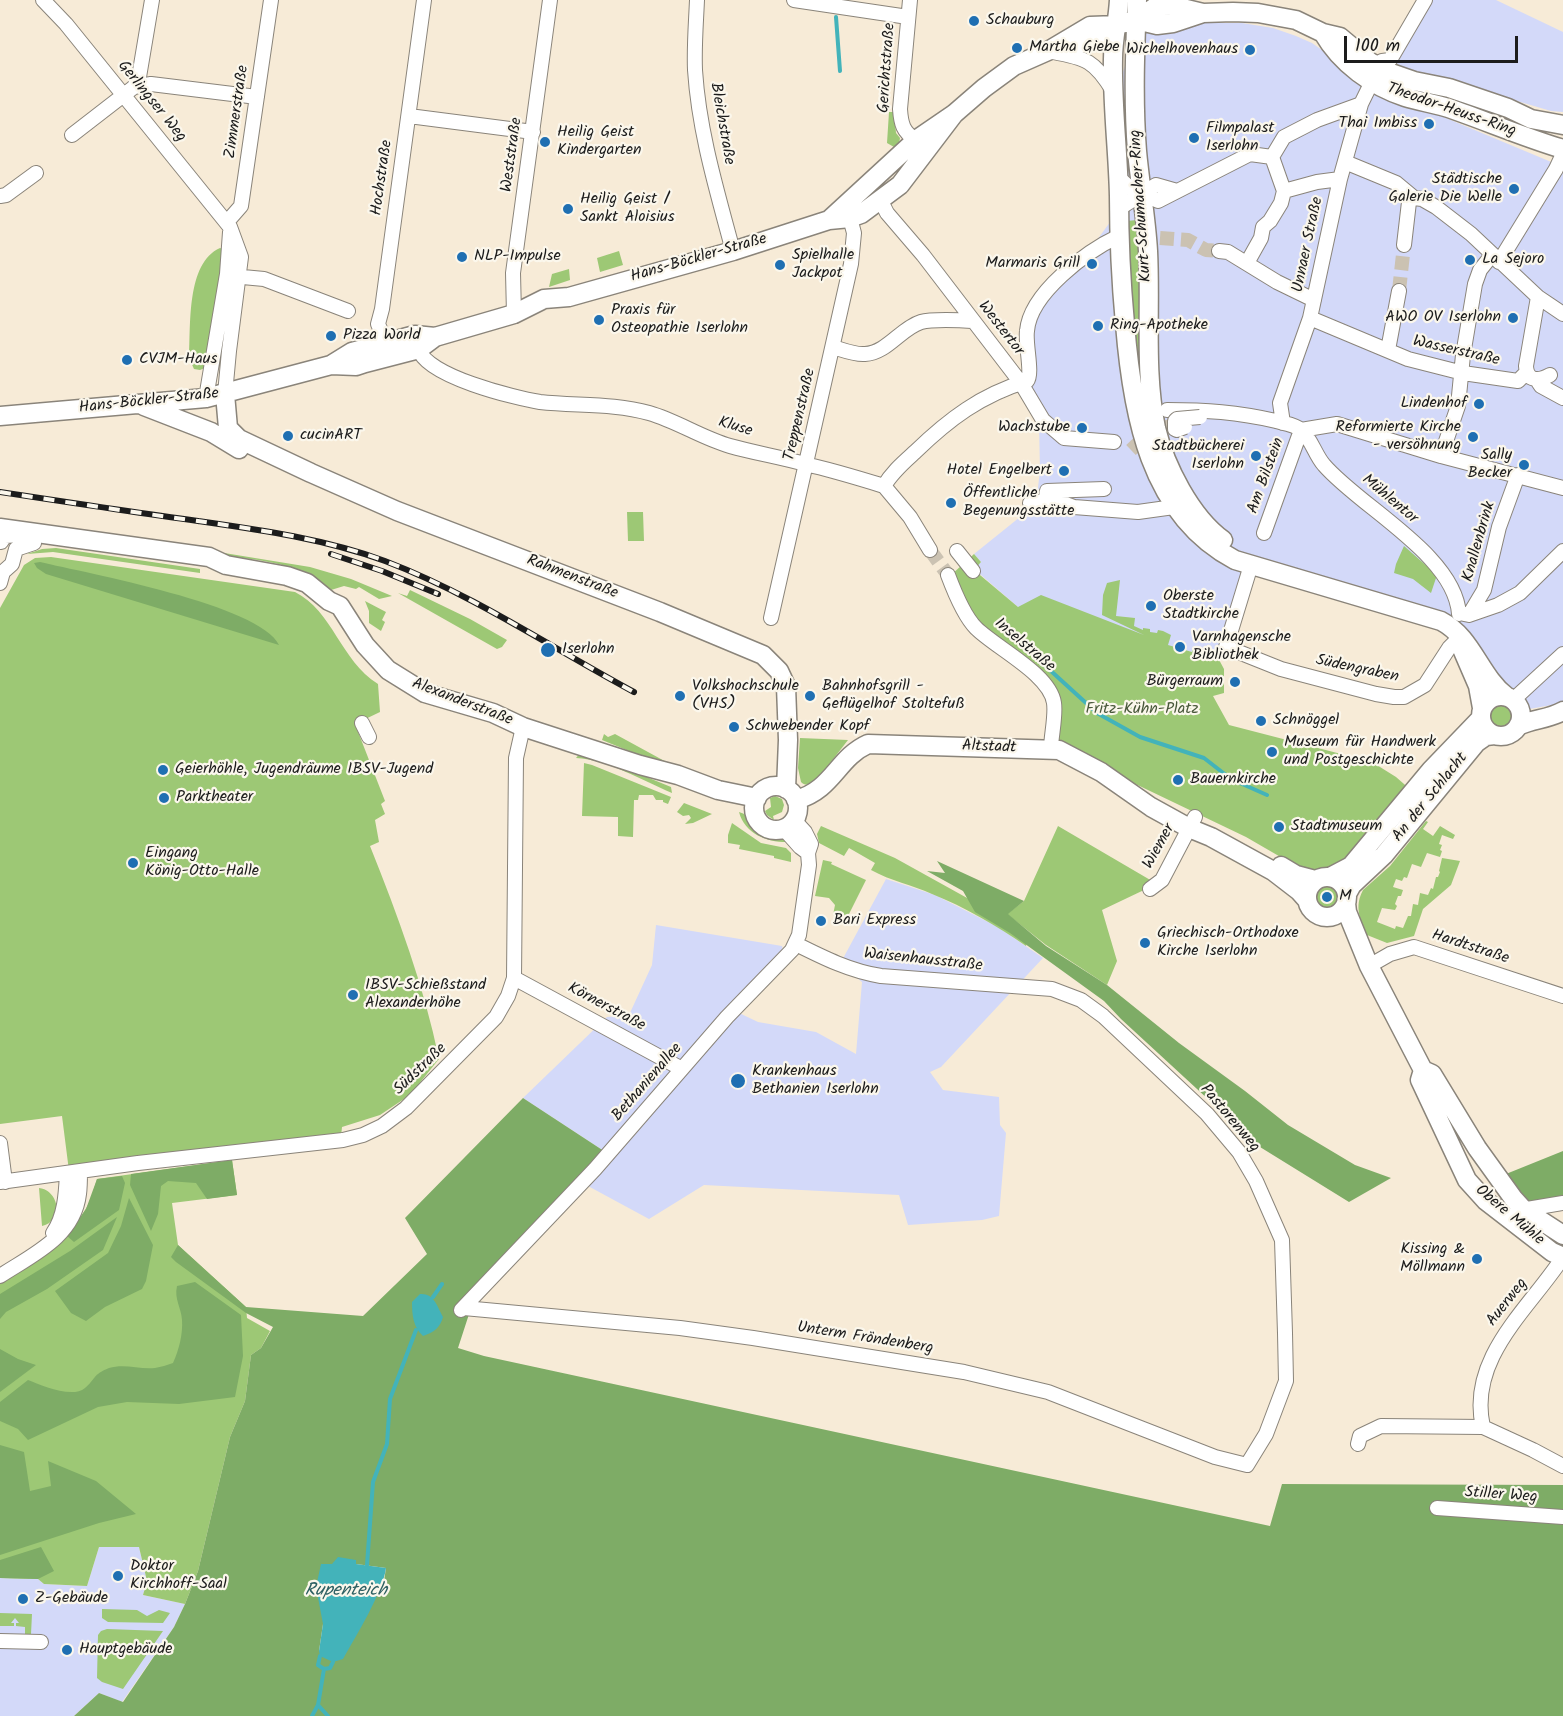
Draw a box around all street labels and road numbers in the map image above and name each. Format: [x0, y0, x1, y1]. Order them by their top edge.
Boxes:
street label: Gerichtstraße [875, 22, 901, 114]
street label: Gerlingser Weg [112, 57, 190, 147]
street label: Zimmerstraße [222, 64, 254, 160]
street label: Theodor-Heuss-Ring [1384, 80, 1518, 142]
street label: Bleichstraße [704, 81, 738, 167]
street label: Weststraße [498, 116, 528, 194]
street label: Kurt-Schumacher-Ring [1127, 129, 1157, 283]
street label: Hochstraße [368, 139, 398, 217]
street label: Unnaer Straße [1290, 196, 1328, 294]
street label: Hans-Böckler-Straße [629, 230, 769, 288]
street label: Westertor [973, 298, 1027, 360]
street label: Wasserstraße [1411, 333, 1501, 371]
street label: Treppenstraße [781, 367, 821, 463]
street label: Hans-Böckler-Straße [78, 385, 220, 419]
street label: Kluse [715, 414, 755, 442]
street label: Am Bilstein [1244, 435, 1290, 517]
street label: Mühlentor [1357, 471, 1421, 529]
street label: Knallenbrink [1459, 500, 1501, 584]
street label: Rahmenstraße [524, 552, 620, 604]
street label: Inselstraße [990, 615, 1058, 677]
street label: Südengraben [1314, 652, 1400, 688]
street label: Alexanderstraße [409, 675, 515, 731]
street label: Altstadt [961, 737, 1017, 759]
street label: An der Schlacht [1389, 750, 1473, 846]
street label: Wiemer [1140, 821, 1180, 873]
street label: Hardtstraße [1429, 926, 1511, 970]
street label: Waisenhausstraße [863, 945, 983, 977]
street label: Körnerstraße [564, 979, 648, 1037]
street label: Südstraße [390, 1040, 452, 1100]
street label: Bethanienallee [609, 1040, 687, 1126]
street label: Pastorenweg [1195, 1081, 1263, 1157]
street label: Obere Mühle [1471, 1182, 1547, 1250]
street label: Auerweg [1483, 1275, 1533, 1331]
street label: Unterm Fröndenberg [796, 1319, 934, 1359]
street label: Stiller Weg [1464, 1484, 1538, 1508]

